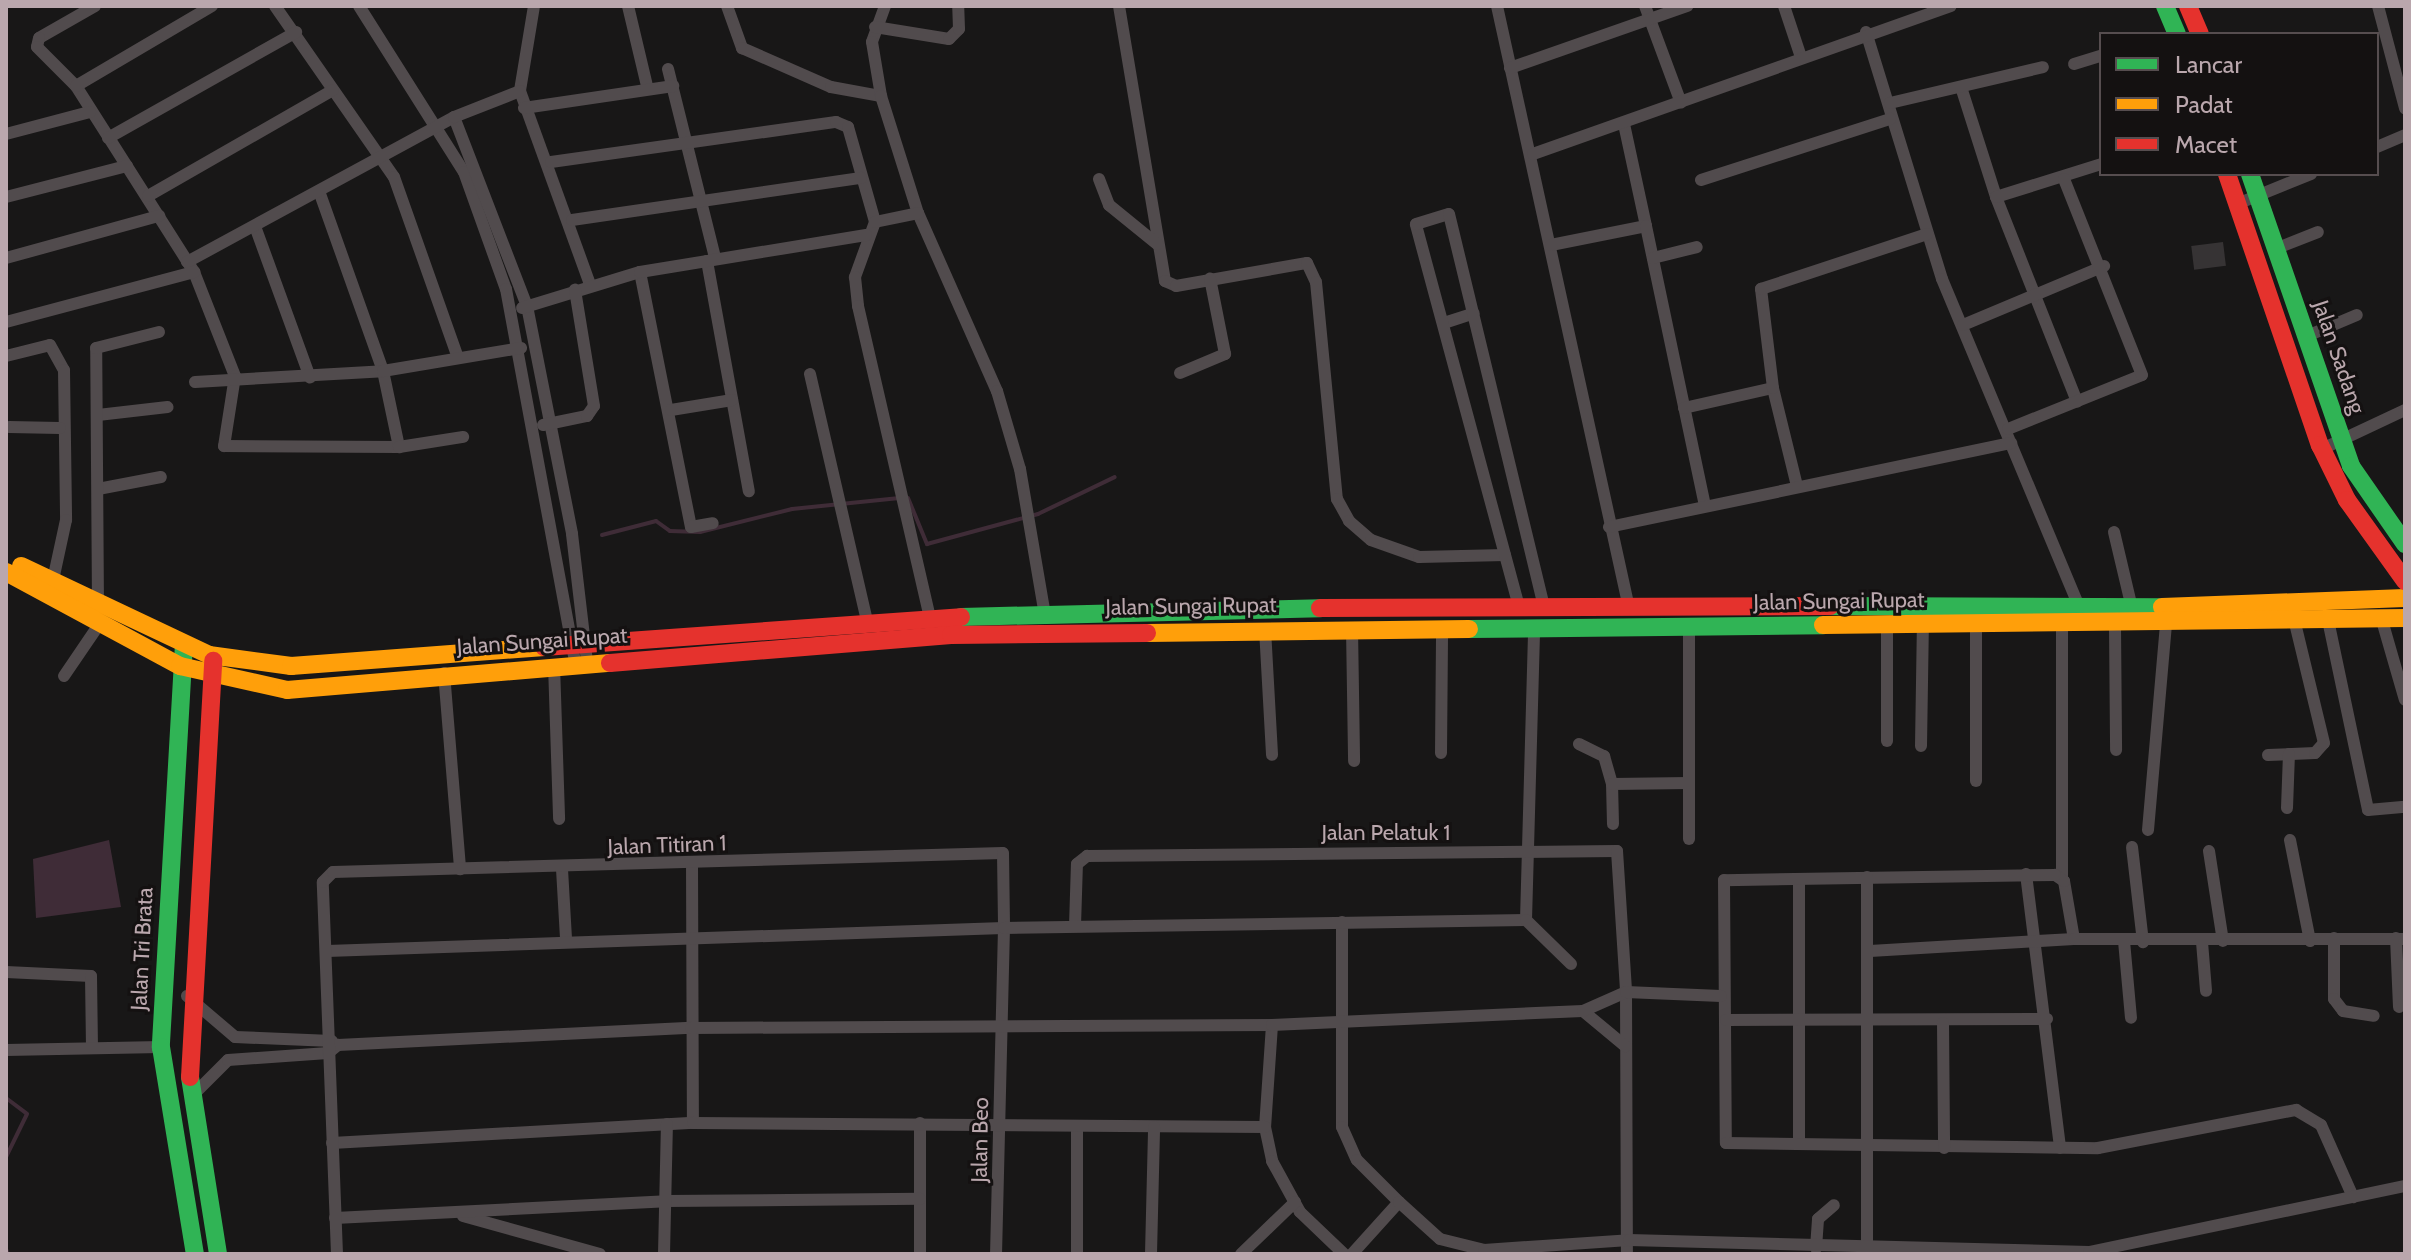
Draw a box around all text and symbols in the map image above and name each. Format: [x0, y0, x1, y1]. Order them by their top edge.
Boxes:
legend [2099, 32, 2379, 176]
text: Lancar [2175, 50, 2242, 79]
text: Padat [2175, 90, 2233, 119]
text: Macet [2175, 130, 2237, 159]
street label: Jalan Sadang [2307, 297, 2371, 417]
street label: Jalan Sungai Rupat [1753, 586, 1925, 616]
street label: Jalan Sungai Rupat [1105, 591, 1277, 621]
street label: Jalan Sungai Rupat [456, 622, 628, 660]
street label: Jalan Pelatuk 1 [1322, 820, 1450, 846]
street label: Jalan Titiran 1 [607, 830, 727, 860]
street label: Jalan Tri Brata [126, 887, 158, 1011]
street label: Jalan Beo [966, 1097, 994, 1183]

